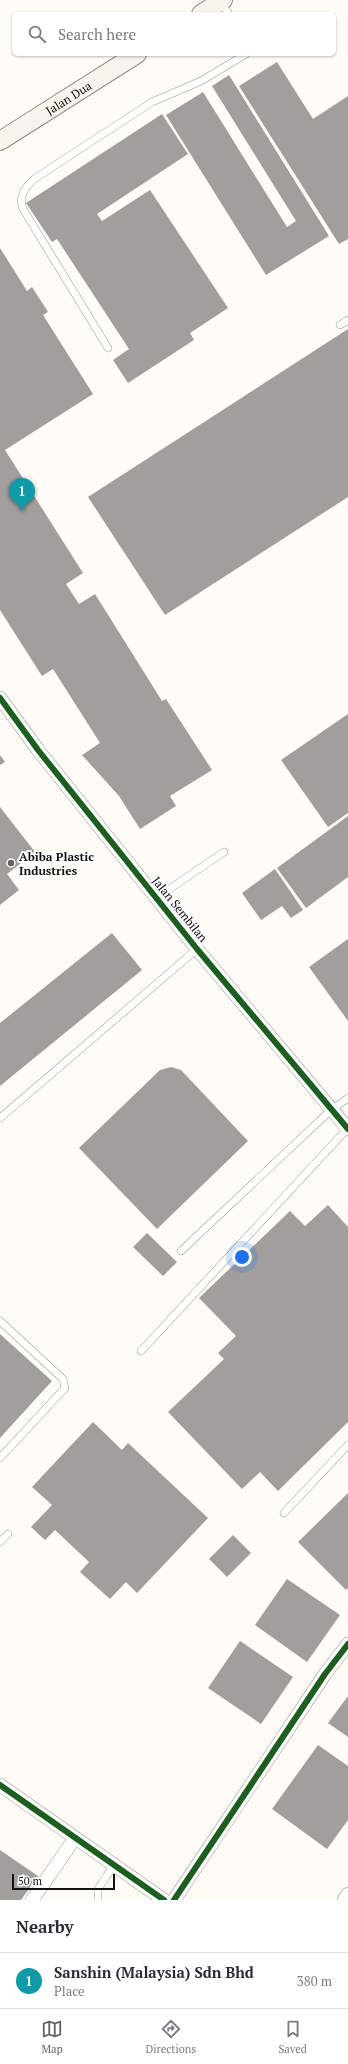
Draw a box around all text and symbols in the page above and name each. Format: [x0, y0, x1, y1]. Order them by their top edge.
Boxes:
search box [12, 12, 336, 56]
icon: search [26, 23, 48, 45]
text: Search here [58, 24, 136, 44]
street label: Jalan Dua [43, 77, 94, 118]
pin: 1 [9, 478, 35, 511]
place label: Abiba Plastic Industries [19, 849, 94, 878]
marker: Abiba Plastic Industries [6, 858, 16, 868]
street label: Jalan Sembilan [149, 873, 211, 945]
your location [232, 1247, 252, 1267]
scale bar [12, 1872, 115, 1891]
text: 50 m [18, 1874, 42, 1888]
text: Nearby [16, 1915, 74, 1938]
text: Sanshin (Malaysia) Sdn Bhd [54, 1962, 254, 1982]
text: 1 [25, 1972, 33, 1990]
text: 380 m [297, 1972, 332, 1990]
text: Place [54, 1982, 85, 2000]
tab: Map [41, 2018, 63, 2056]
tab: Directions [145, 2018, 196, 2056]
tab: Saved [278, 2018, 307, 2056]

